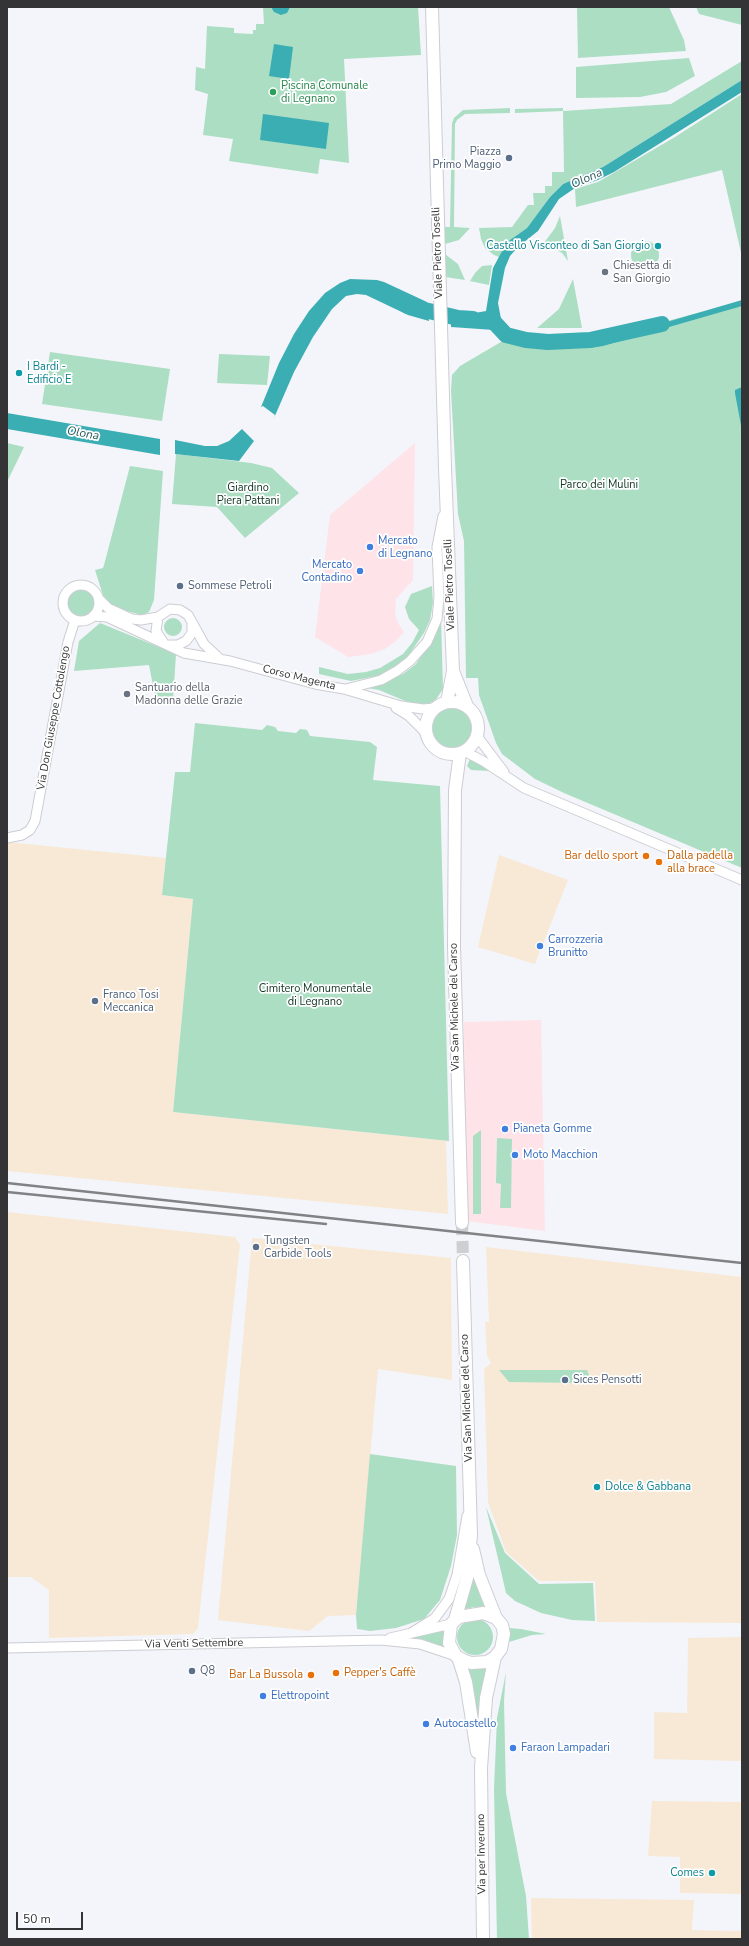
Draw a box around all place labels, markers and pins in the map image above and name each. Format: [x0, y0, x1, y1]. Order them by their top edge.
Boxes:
place label: Piscina Comunale di Legnano [281, 79, 368, 105]
marker: Piscina Comunale di Legnano [268, 87, 278, 97]
place label: Piazza Primo Maggio [433, 145, 501, 171]
marker: Piazza Primo Maggio [504, 153, 514, 163]
place label: Castello Visconteo di San Giorgio [486, 239, 650, 253]
marker: Castello Visconteo di San Giorgio [653, 241, 663, 251]
place label: Chiesetta di San Giorgio [613, 259, 671, 285]
marker: Chiesetta di San Giorgio [600, 267, 610, 277]
place label: I Bardi - Edificio E [27, 360, 71, 386]
marker: I Bardi - Edificio E [14, 368, 24, 378]
place label: Mercato di Legnano [378, 534, 432, 560]
marker: Mercato di Legnano [365, 542, 375, 552]
place label: Mercato Contadino [302, 558, 352, 584]
marker: Mercato Contadino [355, 566, 365, 576]
place label: Sommese Petroli [188, 579, 272, 593]
marker: Sommese Petroli [175, 581, 185, 591]
place label: Santuario della Madonna delle Grazie [135, 681, 243, 707]
marker: Santuario della Madonna delle Grazie [122, 689, 132, 699]
place label: Bar dello sport [564, 849, 638, 863]
place label: Dalla padella alla brace [667, 849, 733, 875]
marker: Bar dello sport [641, 851, 651, 861]
marker: Dalla padella alla brace [654, 857, 664, 867]
place label: Carrozzeria Brunitto [548, 933, 603, 959]
marker: Carrozzeria Brunitto [535, 941, 545, 951]
place label: Franco Tosi Meccanica [103, 988, 159, 1014]
marker: Franco Tosi Meccanica [90, 996, 100, 1006]
place label: Pianeta Gomme [513, 1122, 592, 1136]
marker: Pianeta Gomme [500, 1124, 510, 1134]
place label: Moto Macchion [523, 1148, 598, 1162]
marker: Moto Macchion [510, 1150, 520, 1160]
place label: Tungsten Carbide Tools [264, 1234, 332, 1260]
marker: Tungsten Carbide Tools [251, 1242, 261, 1252]
place label: Sices Pensotti [573, 1373, 642, 1387]
marker: Sices Pensotti [560, 1375, 570, 1385]
place label: Dolce & Gabbana [605, 1480, 691, 1494]
marker: Dolce & Gabbana [592, 1482, 602, 1492]
place label: Q8 [200, 1664, 215, 1678]
marker: Q8 [187, 1666, 197, 1676]
place label: Pepper's Caffè [344, 1666, 416, 1680]
place label: Bar La Bussola [229, 1668, 303, 1682]
marker: Pepper's Caffè [331, 1668, 341, 1678]
marker: Bar La Bussola [306, 1670, 316, 1680]
place label: Elettropoint [271, 1689, 329, 1703]
marker: Elettropoint [258, 1691, 268, 1701]
place label: Autocastello [434, 1717, 496, 1731]
marker: Autocastello [421, 1719, 431, 1729]
place label: Faraon Lampadari [521, 1741, 610, 1755]
marker: Faraon Lampadari [508, 1743, 518, 1753]
place label: Comes [670, 1866, 704, 1880]
marker: Comes [707, 1868, 717, 1878]

